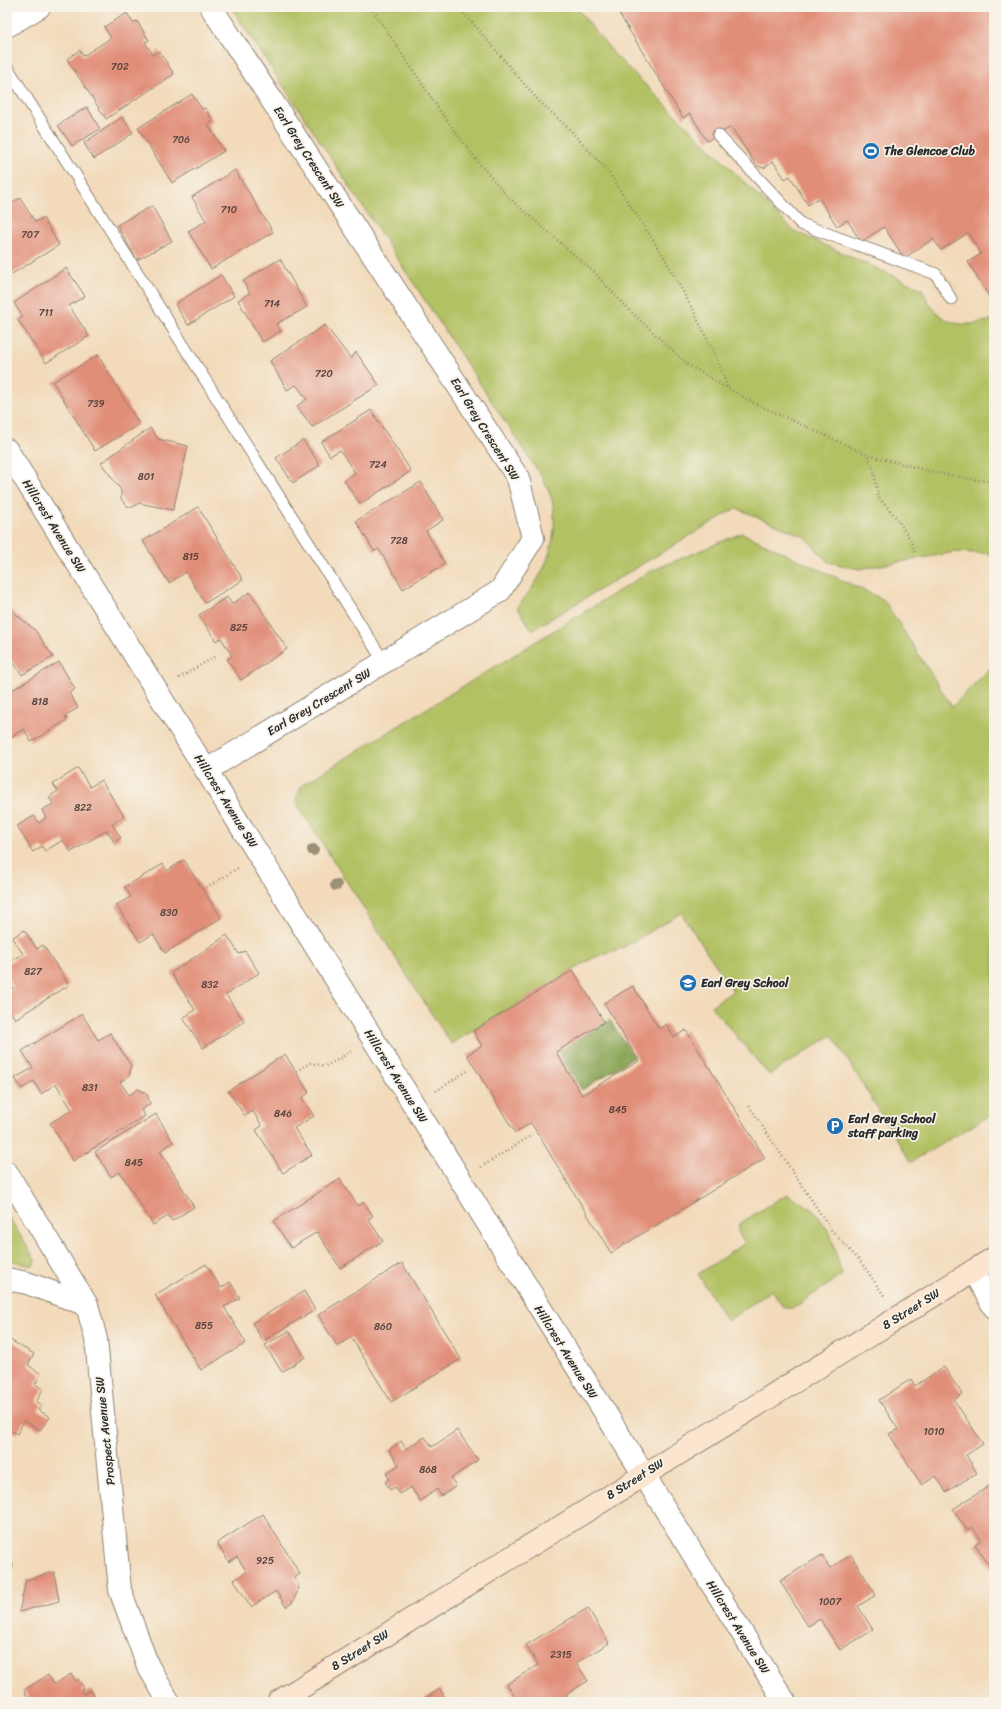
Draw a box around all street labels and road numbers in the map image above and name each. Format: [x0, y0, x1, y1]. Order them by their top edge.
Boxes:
street label: Earl Grey Crescent SW [267, 101, 351, 213]
street label: Earl Grey Crescent SW [444, 373, 526, 486]
street label: Hillcrest Avenue SW [16, 475, 92, 578]
street label: Earl Grey Crescent SW [262, 662, 376, 742]
street label: Hillcrest Avenue SW [188, 750, 264, 853]
street label: Hillcrest Avenue SW [358, 1025, 434, 1128]
street label: 8 Street SW [877, 1282, 945, 1336]
street label: Hillcrest Avenue SW [528, 1301, 604, 1404]
street label: Prospect Avenue SW [88, 1375, 122, 1486]
street label: 8 Street SW [601, 1452, 669, 1506]
street label: Hillcrest Avenue SW [700, 1576, 776, 1679]
street label: 8 Street SW [326, 1623, 394, 1677]

